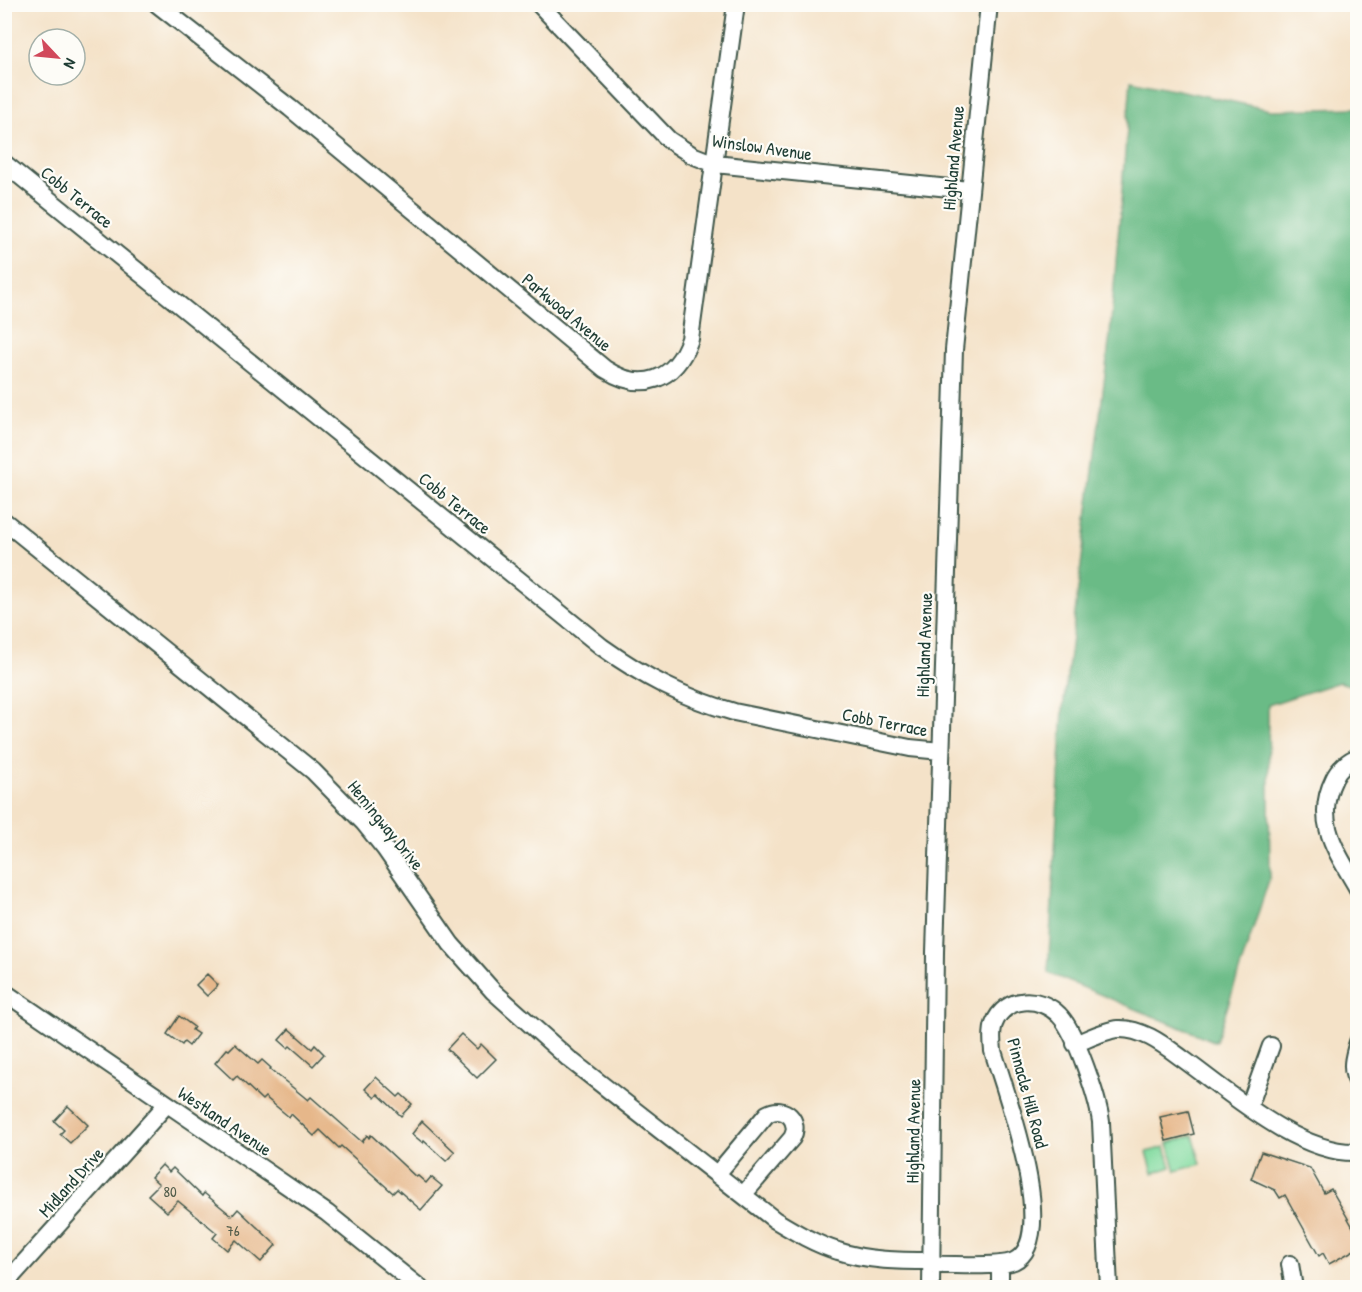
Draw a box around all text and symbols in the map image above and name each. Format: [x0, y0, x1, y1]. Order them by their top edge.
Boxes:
north arrow [27, 27, 87, 87]
text: N [59, 55, 82, 73]
street label: Highland Avenue [936, 105, 970, 211]
street label: Winslow Avenue [711, 128, 813, 166]
street label: Cobb Terrace [35, 160, 119, 234]
street label: Parkwood Avenue [517, 267, 617, 357]
street label: Cobb Terrace [413, 466, 497, 540]
street label: Highland Avenue [910, 592, 938, 698]
street label: Cobb Terrace [840, 701, 930, 743]
street label: Hemingway Drive [342, 775, 430, 875]
street label: Pinnacle Hill Road [1001, 1035, 1055, 1151]
street label: Highland Avenue [900, 1078, 926, 1184]
street label: Westland Avenue [173, 1080, 277, 1162]
street label: Midland Drive [33, 1141, 109, 1223]
house number: 80 [163, 1181, 177, 1202]
house number: 76 [226, 1220, 240, 1241]

